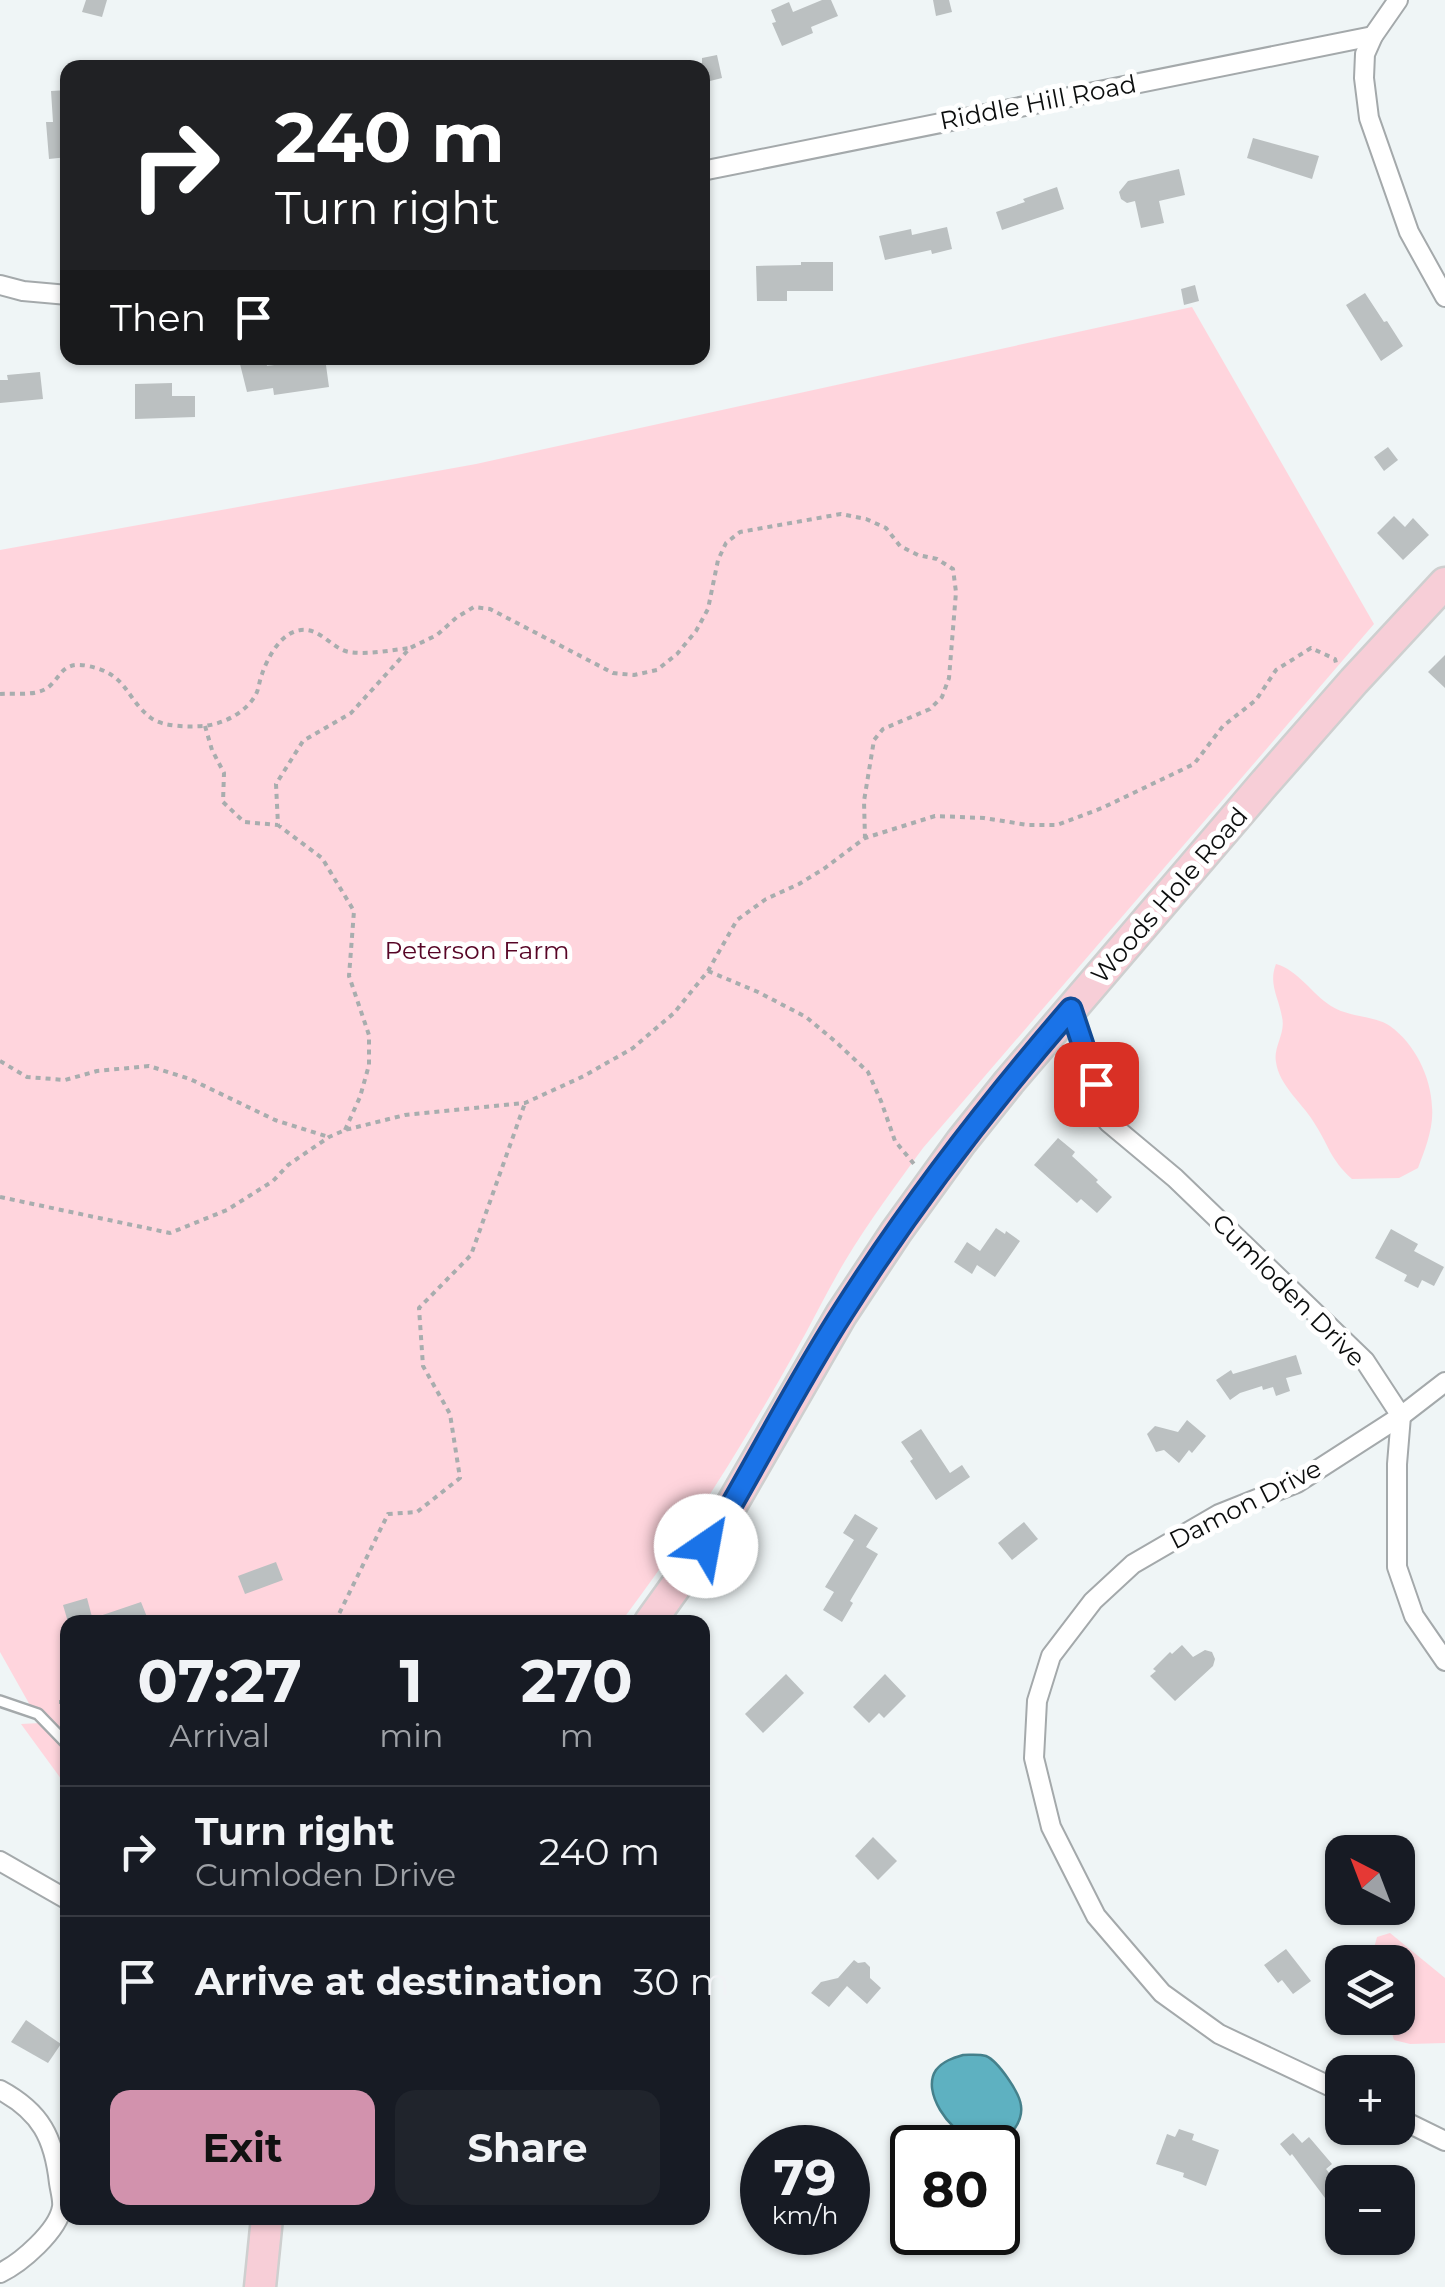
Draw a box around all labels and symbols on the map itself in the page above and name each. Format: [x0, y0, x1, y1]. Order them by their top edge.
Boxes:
street label: Riddle Hill Road [937, 68, 1139, 136]
street label: Woods Hole Road [1084, 801, 1254, 989]
park label: Peterson Farm [384, 935, 570, 965]
pin [1054, 1042, 1139, 1127]
street label: Cumloden Drive [1206, 1207, 1372, 1373]
street label: Damon Drive [1164, 1453, 1326, 1555]
position arrow [654, 1494, 758, 1598]
north arrow [1325, 1835, 1415, 1925]
speed limit sign: 80 [890, 2125, 1020, 2255]

